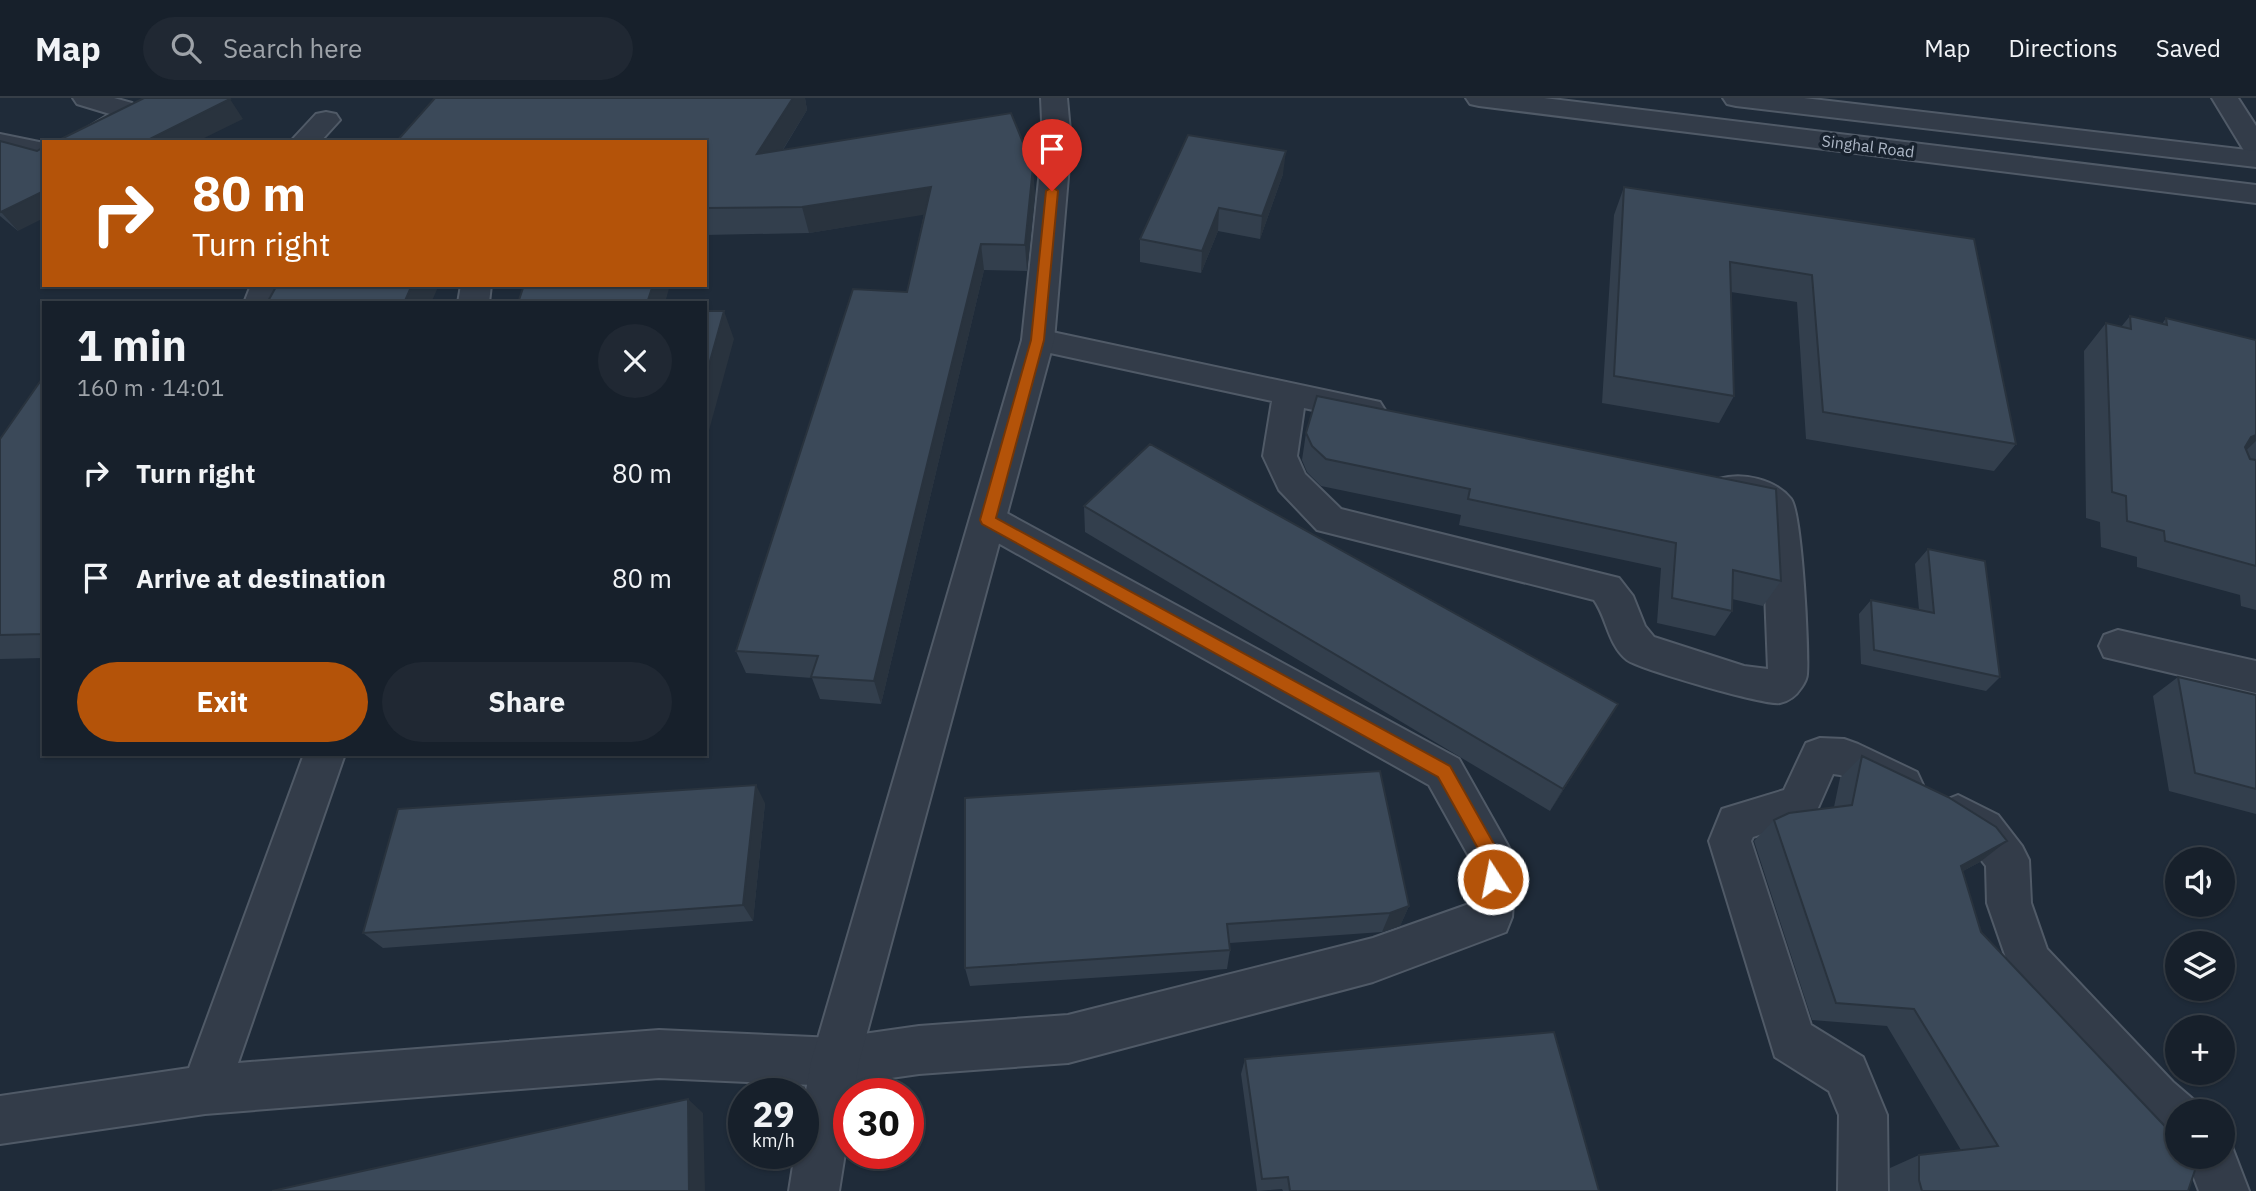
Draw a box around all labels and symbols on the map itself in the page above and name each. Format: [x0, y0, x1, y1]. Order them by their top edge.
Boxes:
pin [1022, 119, 1082, 191]
street label: Singhal Road [1820, 130, 1916, 162]
position arrow [1456, 842, 1530, 916]
speed limit sign: 30 [833, 1078, 924, 1169]

